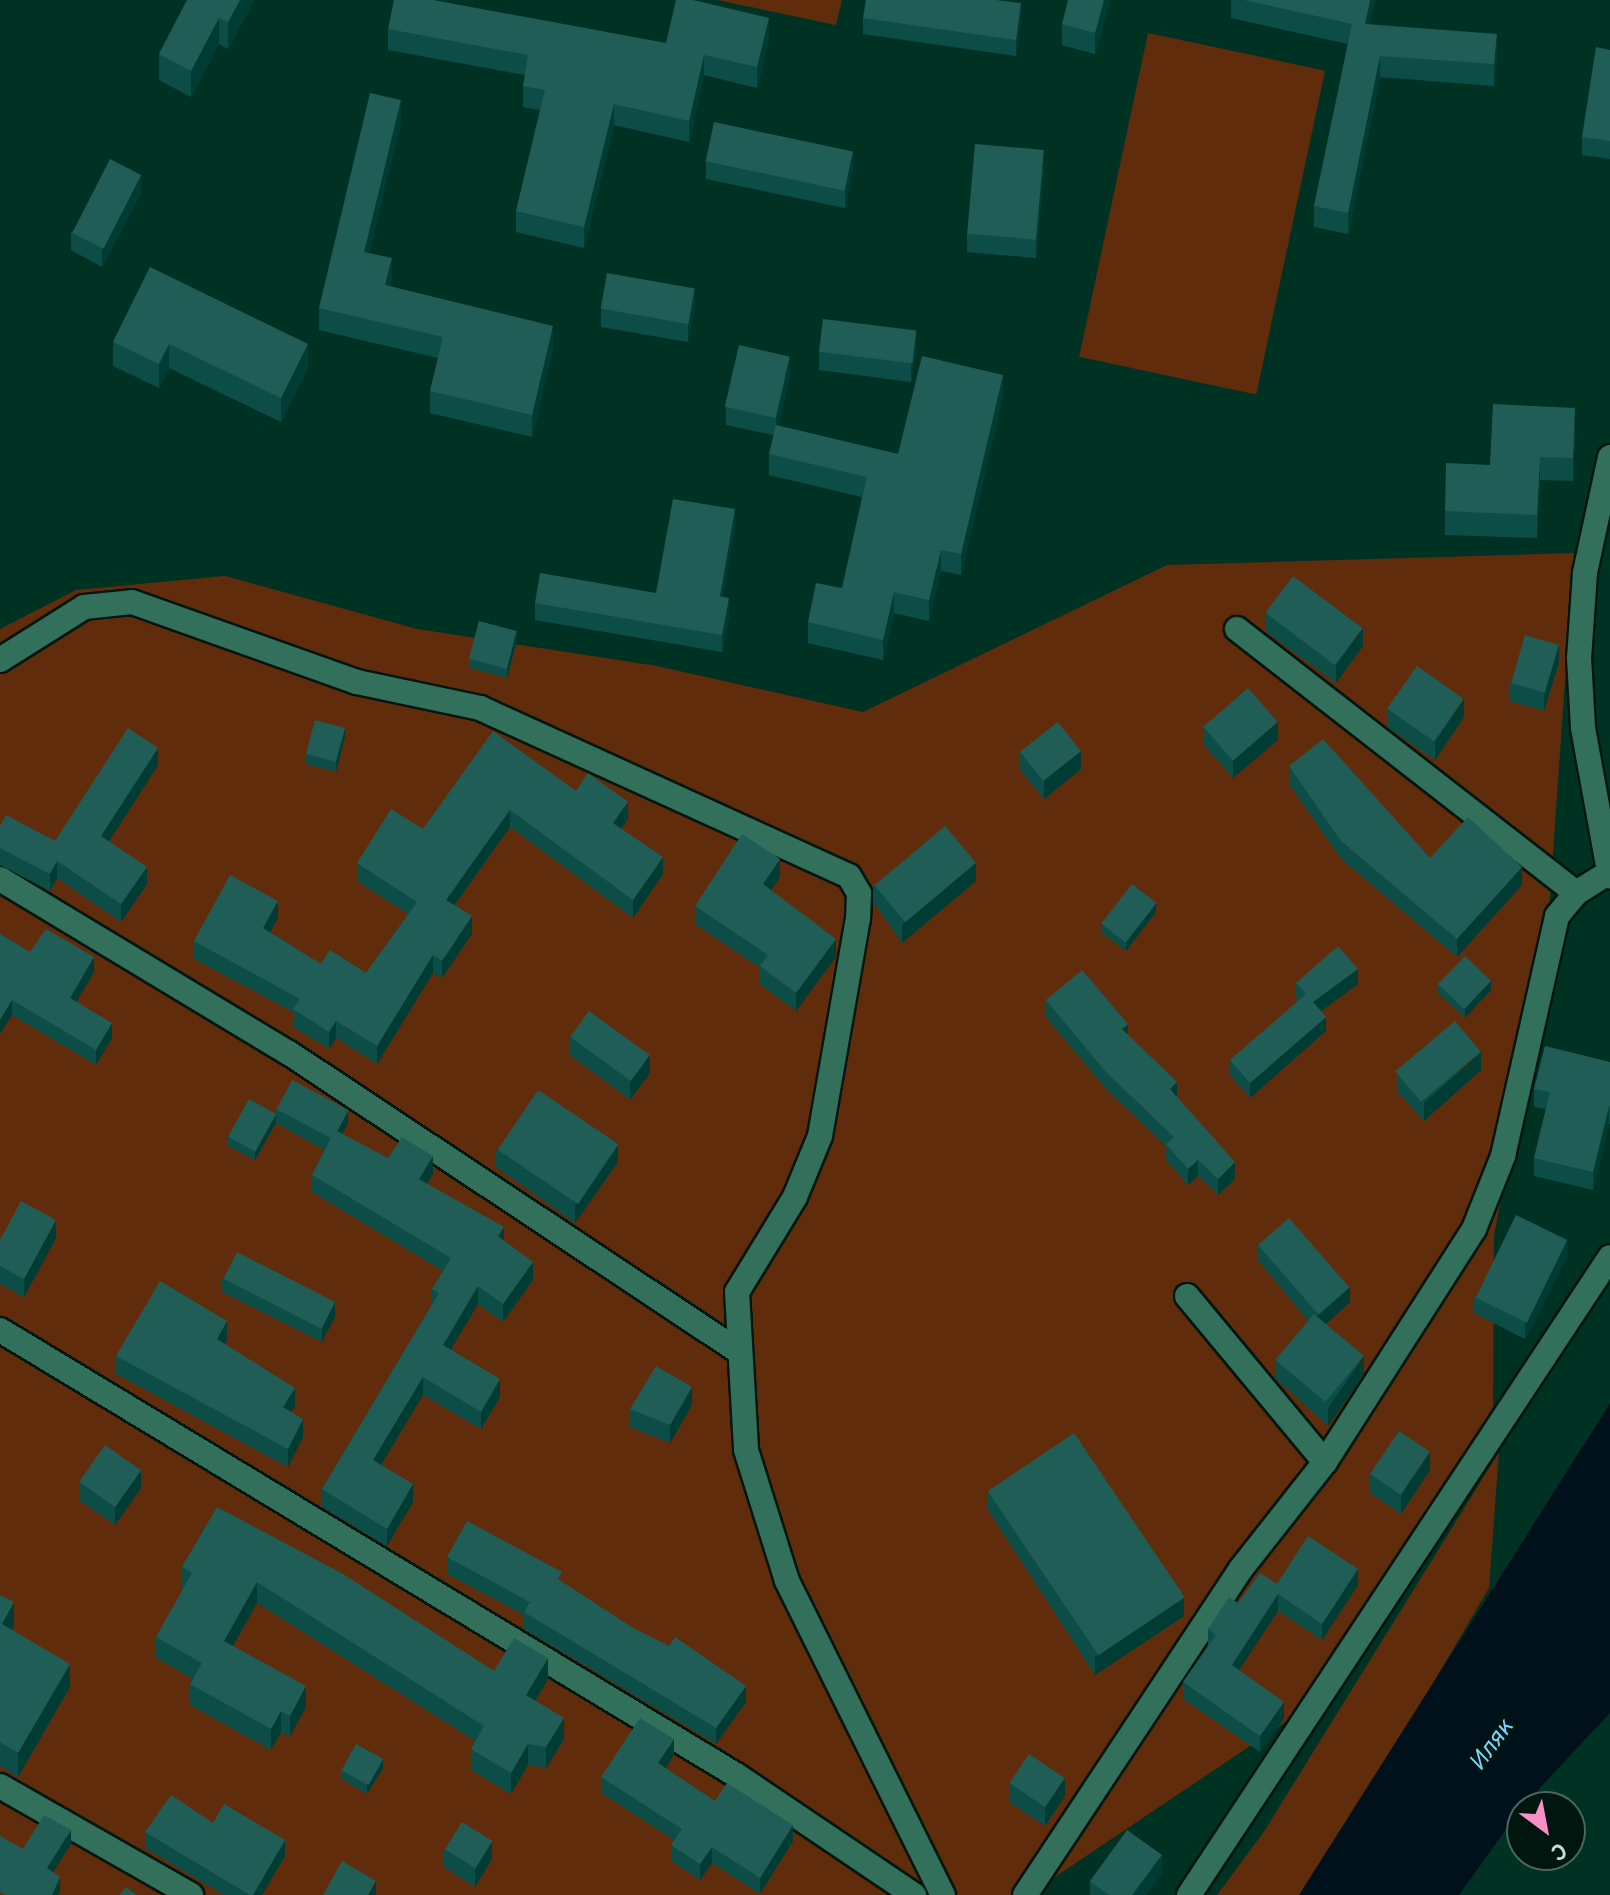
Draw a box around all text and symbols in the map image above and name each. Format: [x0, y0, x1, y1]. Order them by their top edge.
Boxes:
water label: Иляк [1465, 1715, 1521, 1777]
north arrow [1506, 1791, 1586, 1871]
text: С [1545, 1835, 1571, 1865]

